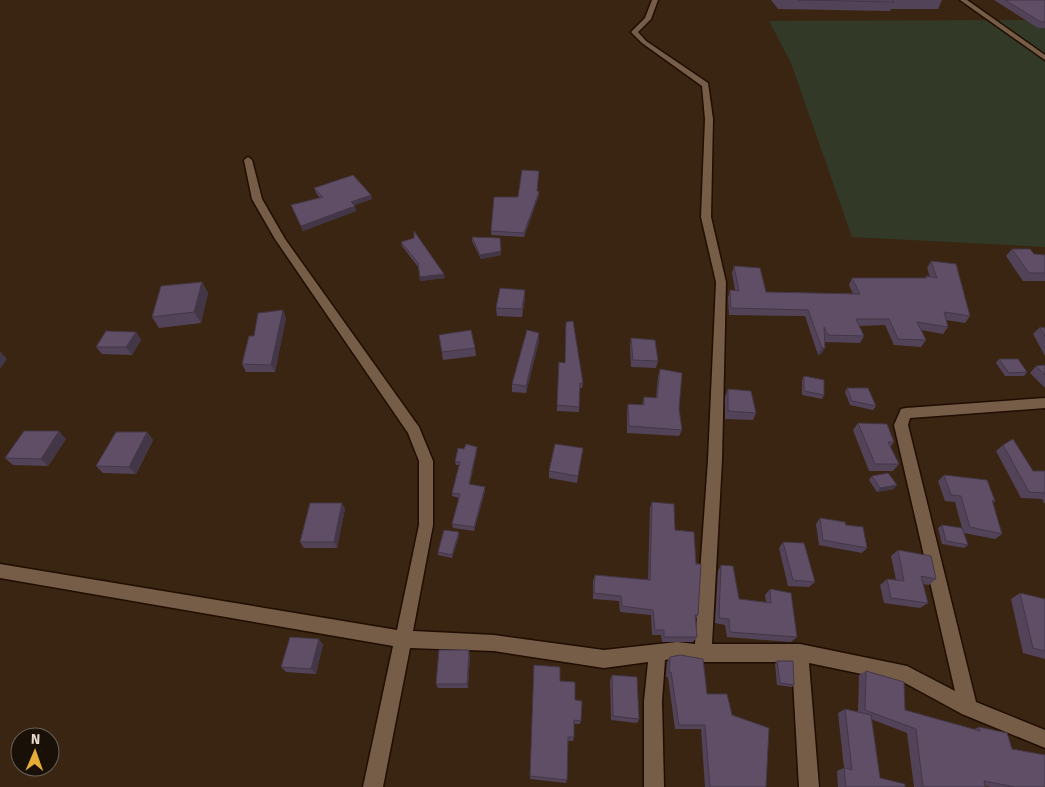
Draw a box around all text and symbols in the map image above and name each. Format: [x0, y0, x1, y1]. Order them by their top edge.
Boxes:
north arrow [10, 727, 60, 777]
text: N [30, 731, 40, 748]

